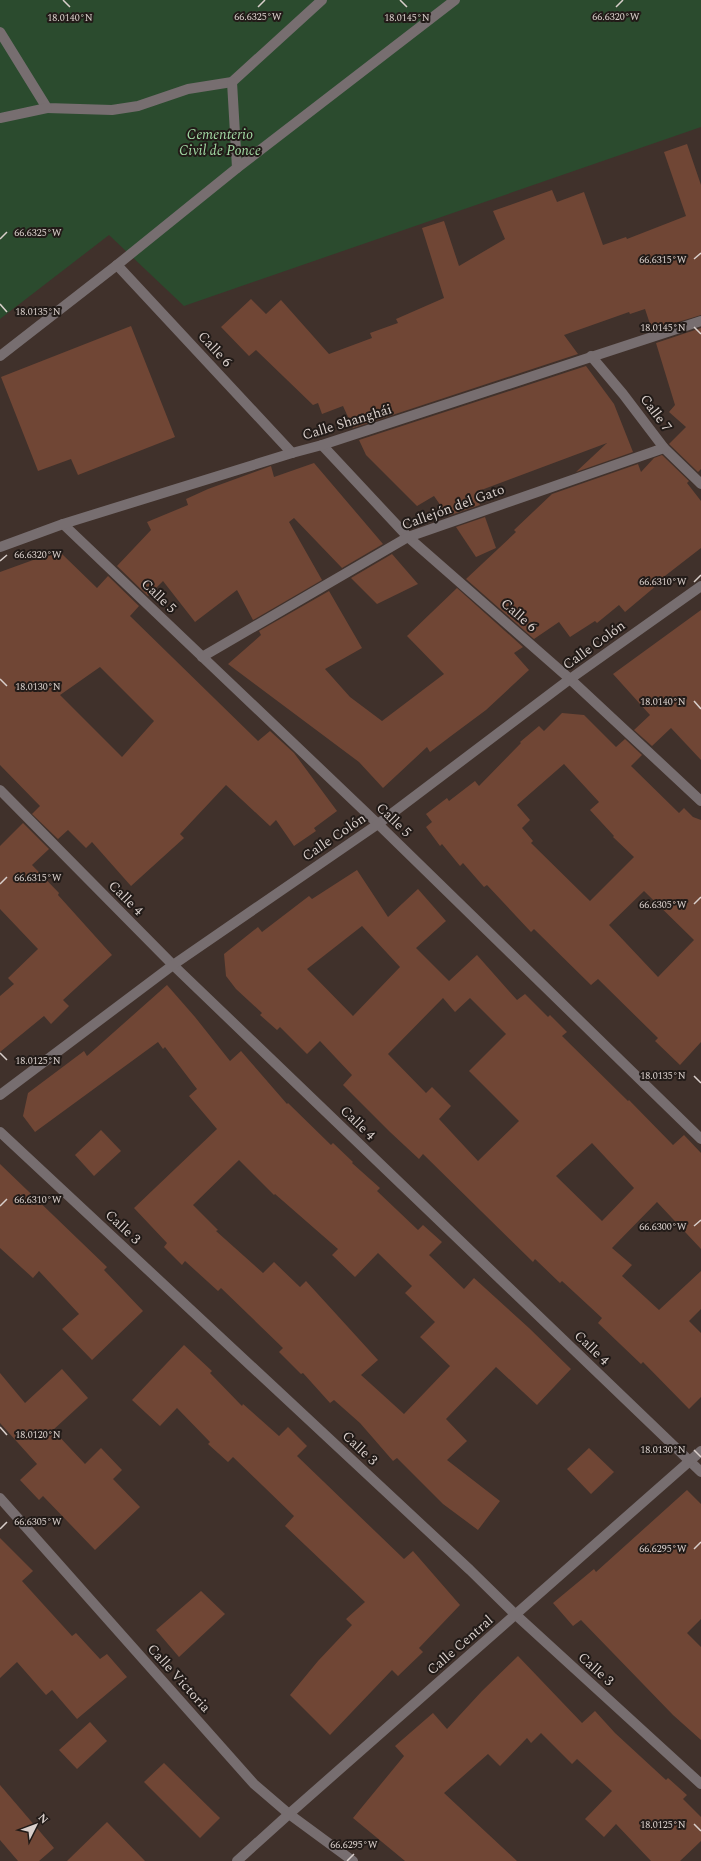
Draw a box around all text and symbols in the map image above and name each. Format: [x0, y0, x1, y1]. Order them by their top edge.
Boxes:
text: 66.6325°W [234, 9, 282, 25]
text: 66.6320°W [592, 9, 640, 25]
text: 18.0140°N [47, 10, 93, 26]
text: 18.0145°N [384, 10, 430, 26]
park label: Cementerio Civil de Ponce [179, 124, 261, 161]
text: 66.6325°W [14, 225, 62, 241]
text: 66.6315°W [639, 252, 687, 268]
text: 18.0135°N [15, 304, 61, 320]
text: 18.0145°N [640, 320, 686, 336]
street label: Calle 6 [193, 326, 237, 372]
street label: Calle 7 [635, 390, 677, 436]
street label: Calle Shanghái [300, 398, 394, 446]
street label: Callejón del Gato [399, 479, 507, 535]
text: 66.6320°W [14, 547, 62, 563]
street label: Calle 5 [136, 574, 182, 618]
text: 66.6310°W [639, 574, 687, 590]
street label: Calle 6 [496, 593, 542, 637]
street label: Calle Colón [558, 615, 630, 675]
text: 18.0130°N [15, 679, 61, 695]
text: 18.0140°N [640, 694, 686, 710]
street label: Calle 5 [371, 798, 417, 842]
street label: Calle Colón [298, 808, 370, 866]
text: 66.6315°W [14, 870, 62, 886]
street label: Calle 4 [104, 876, 148, 920]
text: 66.6305°W [639, 897, 687, 913]
text: 18.0125°N [15, 1053, 61, 1069]
text: 18.0135°N [640, 1068, 686, 1084]
street label: Calle 4 [335, 1101, 381, 1145]
text: 66.6310°W [14, 1192, 62, 1208]
street label: Calle 3 [100, 1205, 146, 1249]
text: 66.6300°W [639, 1219, 687, 1235]
street label: Calle 4 [569, 1326, 615, 1370]
street label: Calle 3 [337, 1426, 383, 1470]
text: 18.0120°N [15, 1427, 61, 1443]
text: 18.0130°N [640, 1442, 686, 1458]
text: 66.6305°W [14, 1514, 62, 1530]
text: 66.6295°W [639, 1541, 687, 1557]
street label: Calle Central [422, 1610, 498, 1680]
street label: Calle Victoria [142, 1639, 216, 1717]
street label: Calle 3 [573, 1647, 619, 1691]
north arrow [16, 1805, 56, 1845]
text: N [34, 1810, 52, 1828]
text: 18.0125°N [640, 1817, 686, 1833]
text: 66.6295°W [330, 1837, 378, 1853]

